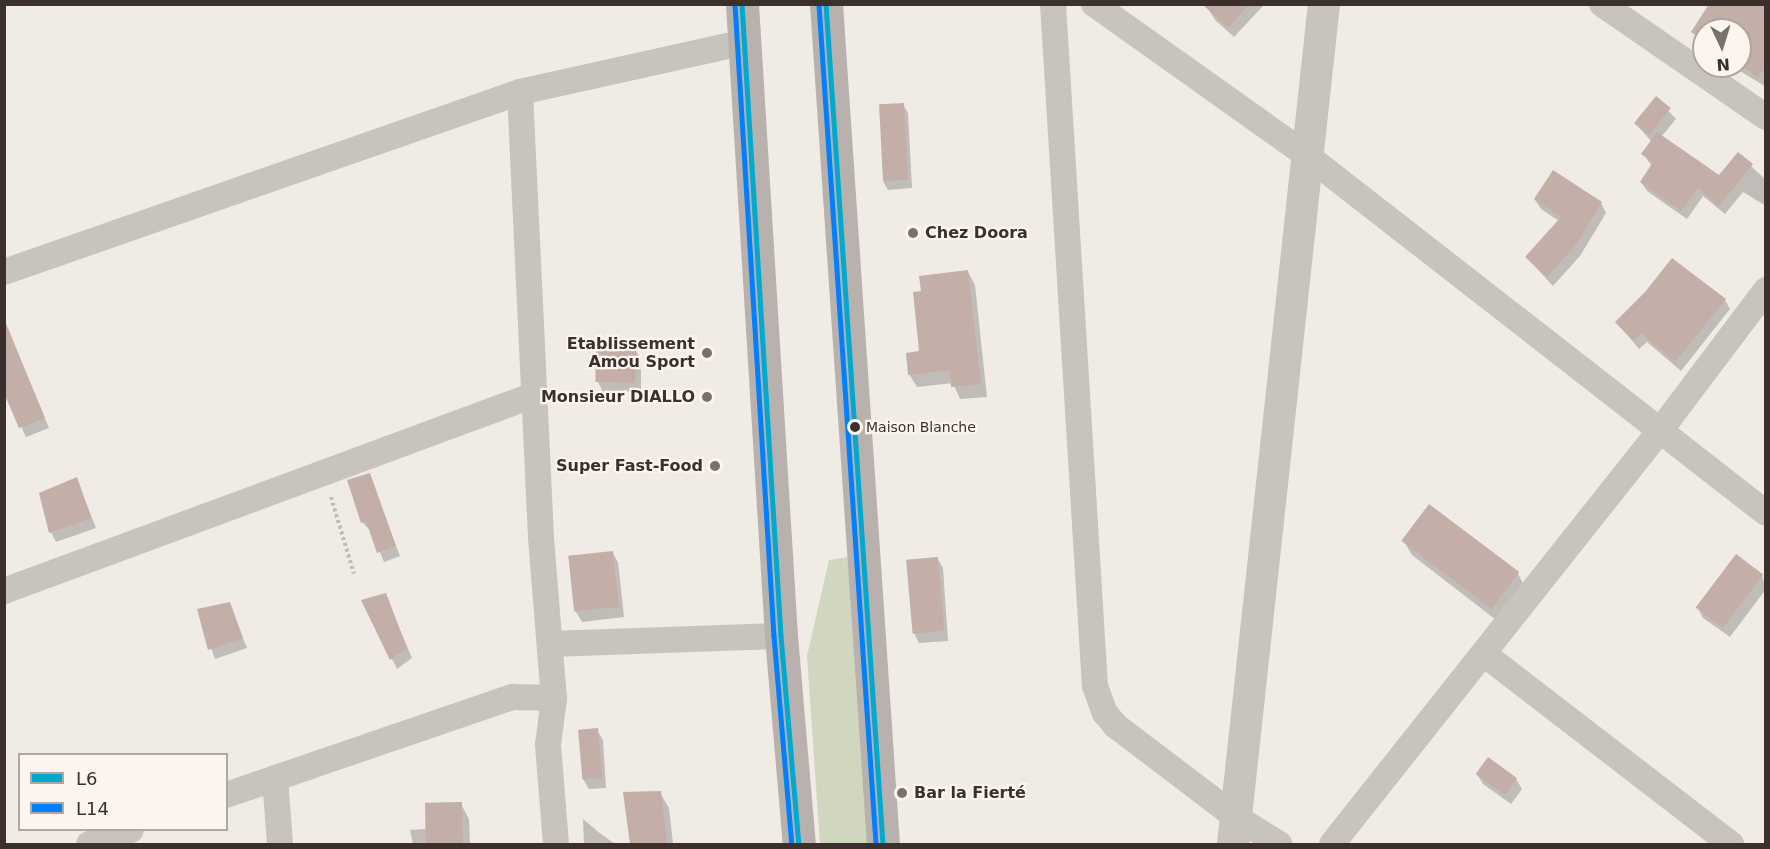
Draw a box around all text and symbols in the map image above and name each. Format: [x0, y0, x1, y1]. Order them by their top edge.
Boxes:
north arrow [1692, 18, 1752, 78]
text: N [1716, 55, 1731, 74]
place label: Chez Doora [925, 223, 1028, 243]
marker: Chez Doora [906, 226, 920, 240]
place label: Etablissement Amou Sport [567, 334, 695, 372]
marker: Etablissement Amou Sport [700, 346, 714, 360]
place label: Monsieur DIALLO [541, 387, 695, 407]
marker: Monsieur DIALLO [700, 390, 714, 404]
place label: Maison Blanche [866, 419, 976, 435]
marker: Maison Blanche [849, 421, 861, 433]
place label: Super Fast-Food [556, 456, 703, 476]
marker: Super Fast-Food [708, 459, 722, 473]
legend [18, 753, 228, 831]
text: L6 [76, 768, 97, 789]
place label: Bar la Fierté [914, 783, 1026, 803]
marker: Bar la Fierté [895, 786, 909, 800]
text: L14 [76, 798, 109, 819]

